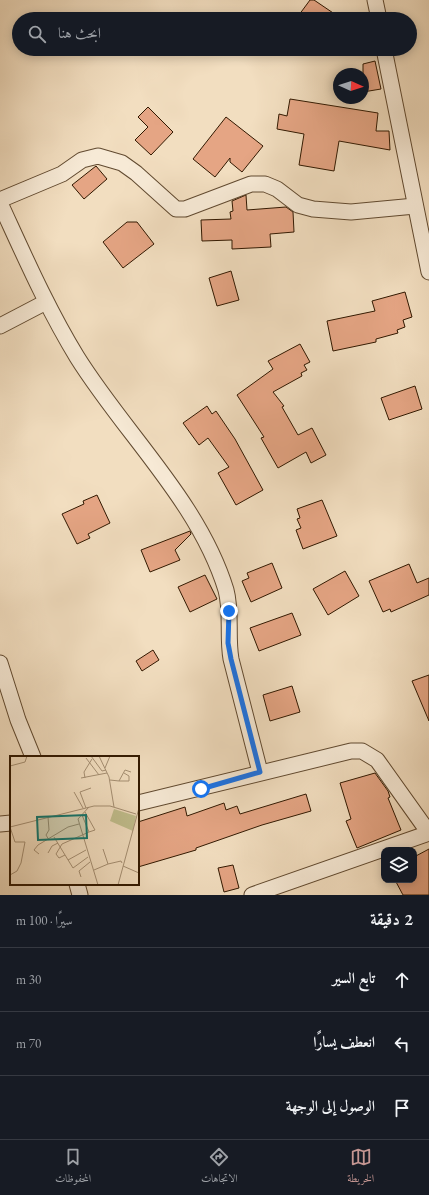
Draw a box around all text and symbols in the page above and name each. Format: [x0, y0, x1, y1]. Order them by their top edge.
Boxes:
search box [12, 12, 417, 56]
icon: search [26, 23, 48, 45]
text: ابحث هنا [58, 23, 101, 42]
north arrow [333, 68, 369, 104]
route end [220, 602, 238, 620]
inset map [10, 756, 139, 885]
route start [192, 780, 210, 798]
map controls [381, 847, 417, 883]
button: layers [381, 847, 417, 883]
text: 2 دقيقة [370, 908, 413, 930]
text: سيرًا · 100 m [16, 912, 73, 929]
text: تابع السير [332, 968, 375, 987]
icon: ahead [391, 969, 413, 991]
text: 30 m [16, 971, 41, 988]
text: انعطف يسارًا [313, 1032, 375, 1051]
icon: left [391, 1033, 413, 1055]
text: 70 m [16, 1035, 41, 1052]
text: الوصول إلى الوجهة [286, 1096, 375, 1115]
icon: arrive [391, 1097, 413, 1119]
tab: المحفوظات [55, 1146, 91, 1189]
tab: الاتجاهات [201, 1146, 238, 1189]
tab: الخريطة [347, 1146, 374, 1189]

